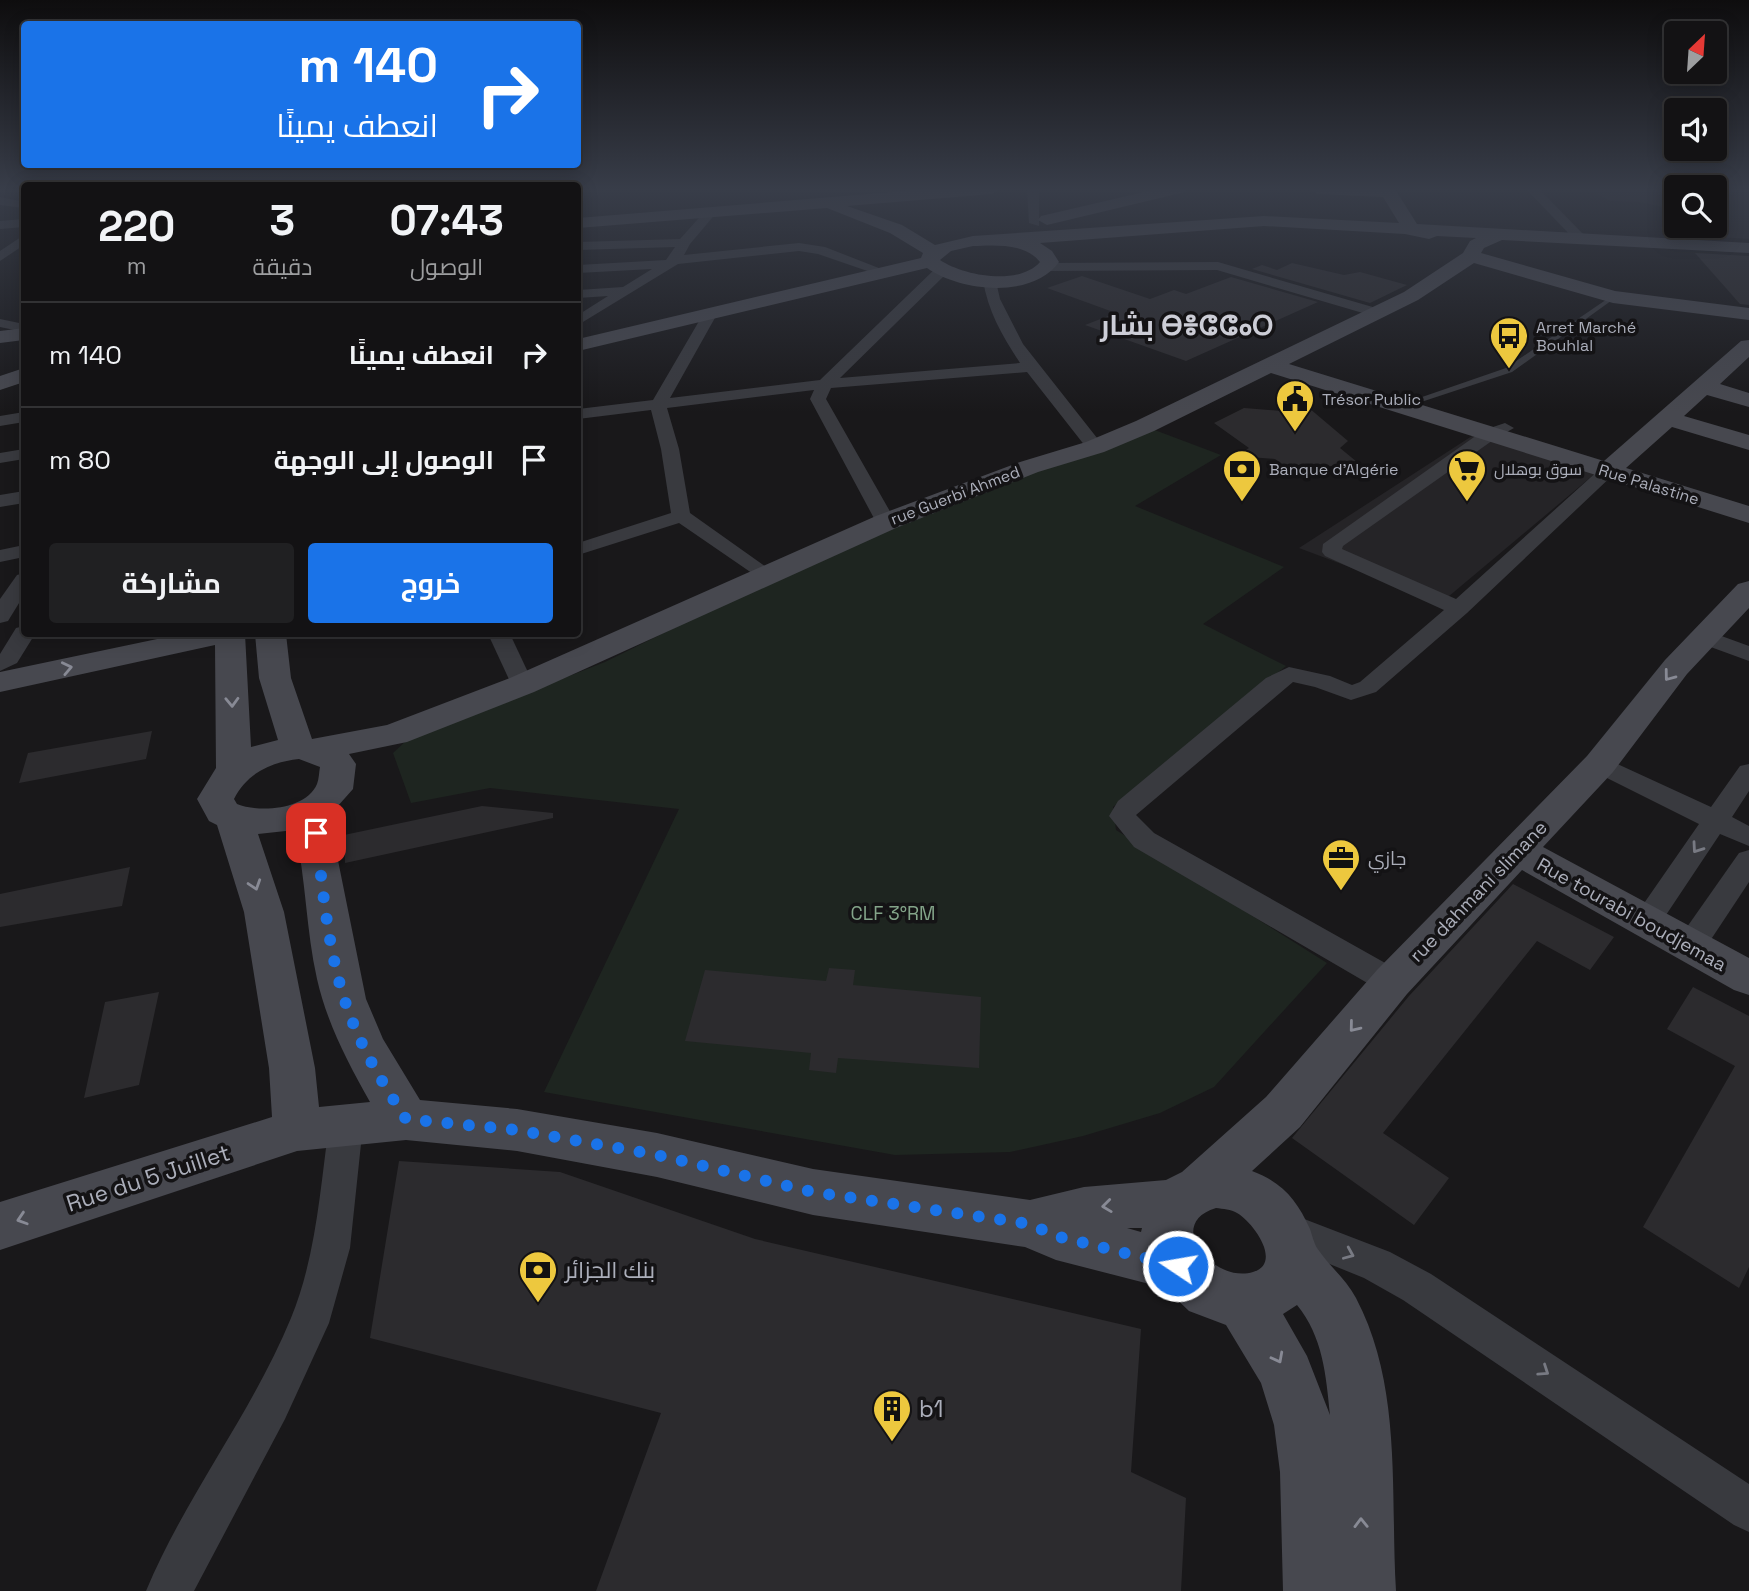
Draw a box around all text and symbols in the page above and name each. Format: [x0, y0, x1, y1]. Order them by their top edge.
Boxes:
north arrow [1664, 21, 1727, 84]
map controls [1664, 21, 1727, 238]
text: 140 m [299, 34, 438, 96]
icon: right [462, 49, 553, 140]
button: sound [1664, 98, 1727, 161]
text: انعطف يمينًا [276, 106, 438, 146]
button: search [1664, 175, 1727, 238]
text: 3 [270, 194, 295, 247]
text: 07:43 [389, 194, 504, 247]
text: 220 [98, 200, 175, 253]
text: m [127, 251, 147, 281]
text: دقيقة [252, 252, 312, 282]
text: الوصول [410, 252, 483, 282]
district label: بشار ⴱⴻⵛⵛⴰⵔ [1099, 307, 1274, 343]
bus stop icon: Arret Marché Bouhlal [1488, 315, 1530, 370]
place label: Arret Marché Bouhlal [1536, 317, 1636, 356]
icon: right [515, 336, 553, 374]
text: 140 m [49, 338, 122, 372]
text: انعطف يمينًا [349, 338, 494, 372]
public building icon: Trésor Public [1274, 378, 1316, 433]
place label: Trésor Public [1322, 389, 1421, 410]
icon: arrive [515, 441, 553, 479]
text: 80 m [49, 443, 111, 477]
text: الوصول إلى الوجهة [274, 443, 494, 477]
bank icon: Banque d'Algérie [1221, 448, 1263, 503]
supermarket icon: سوق بوهلال [1446, 448, 1488, 503]
place label: Banque d'Algérie [1269, 459, 1398, 480]
place label: سوق بوهلال [1494, 459, 1582, 480]
street label: Rue Palastine [1596, 459, 1702, 510]
street label: rue Guerbi Ahmed [888, 461, 1023, 530]
button: مشاركة [49, 543, 294, 623]
button: خروج [308, 543, 553, 623]
one-way arrow [61, 661, 73, 676]
one-way arrow [1665, 668, 1678, 681]
one-way arrow [224, 696, 239, 707]
pin [286, 803, 346, 863]
icon: arrive [297, 814, 335, 852]
street label: rue dahmani slimane [1404, 815, 1553, 968]
office icon: جازي [1320, 837, 1362, 892]
one-way arrow [1693, 840, 1705, 853]
place label: جازي [1368, 846, 1406, 873]
street label: Rue tourabi boudjemaa [1533, 852, 1731, 977]
one-way arrow [247, 878, 261, 890]
park label: CLF 3°RM [851, 901, 935, 926]
one-way arrow [1349, 1019, 1362, 1032]
street label: Rue du 5 Juillet [62, 1137, 234, 1219]
one-way arrow [1101, 1199, 1112, 1214]
one-way arrow [17, 1211, 29, 1225]
position arrow [1141, 1229, 1215, 1303]
one-way arrow [1343, 1245, 1355, 1259]
bank icon: بنك الجزائر [517, 1249, 559, 1304]
place label: بنك الجزائر [563, 1255, 655, 1285]
one-way arrow [1270, 1351, 1283, 1363]
one-way arrow [1536, 1363, 1549, 1375]
building icon: b1 [871, 1388, 913, 1443]
place label: b1 [919, 1394, 943, 1424]
one-way arrow [1353, 1517, 1368, 1528]

